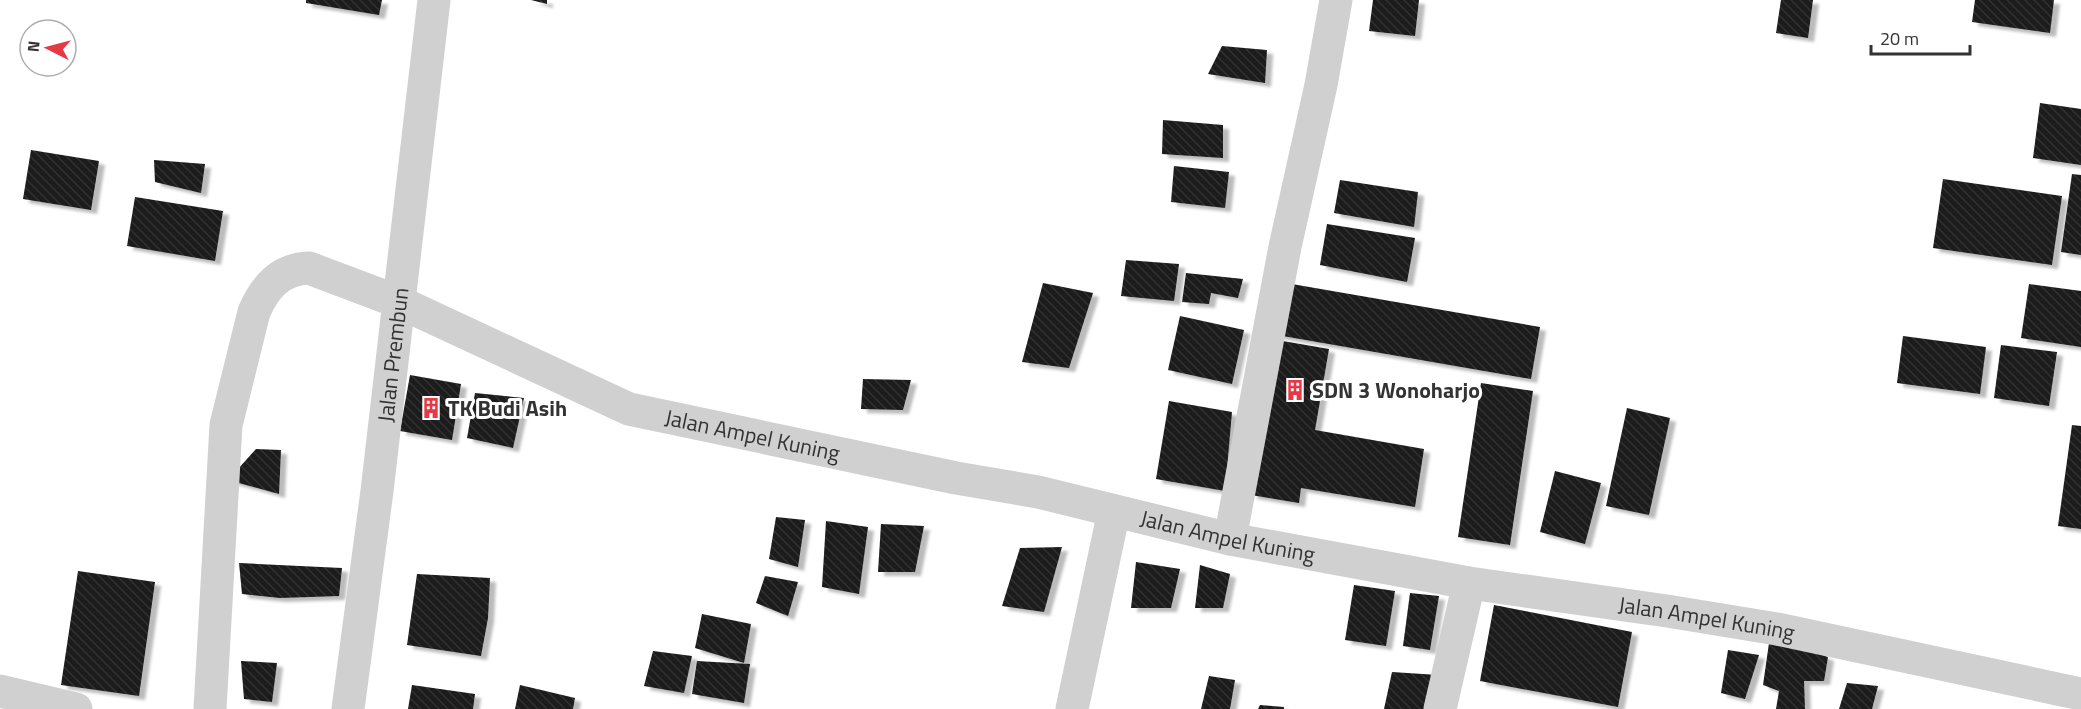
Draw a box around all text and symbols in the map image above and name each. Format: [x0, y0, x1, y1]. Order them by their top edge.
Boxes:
north arrow [18, 18, 78, 78]
scale bar [1871, 18, 1970, 56]
text: 20 m [1880, 25, 1919, 52]
text: N [21, 40, 46, 53]
street label: Jalan Prembun [368, 286, 417, 424]
place label: SDN 3 Wonoharjo [1312, 373, 1480, 407]
building icon: SDN 3 Wonoharjo [1283, 378, 1307, 402]
place label: TK Budi Asih [448, 391, 567, 425]
building icon: TK Budi Asih [419, 396, 443, 420]
street label: Jalan Ampel Kuning [662, 400, 843, 470]
street label: Jalan Ampel Kuning [1137, 501, 1318, 571]
street label: Jalan Ampel Kuning [1616, 587, 1798, 649]

